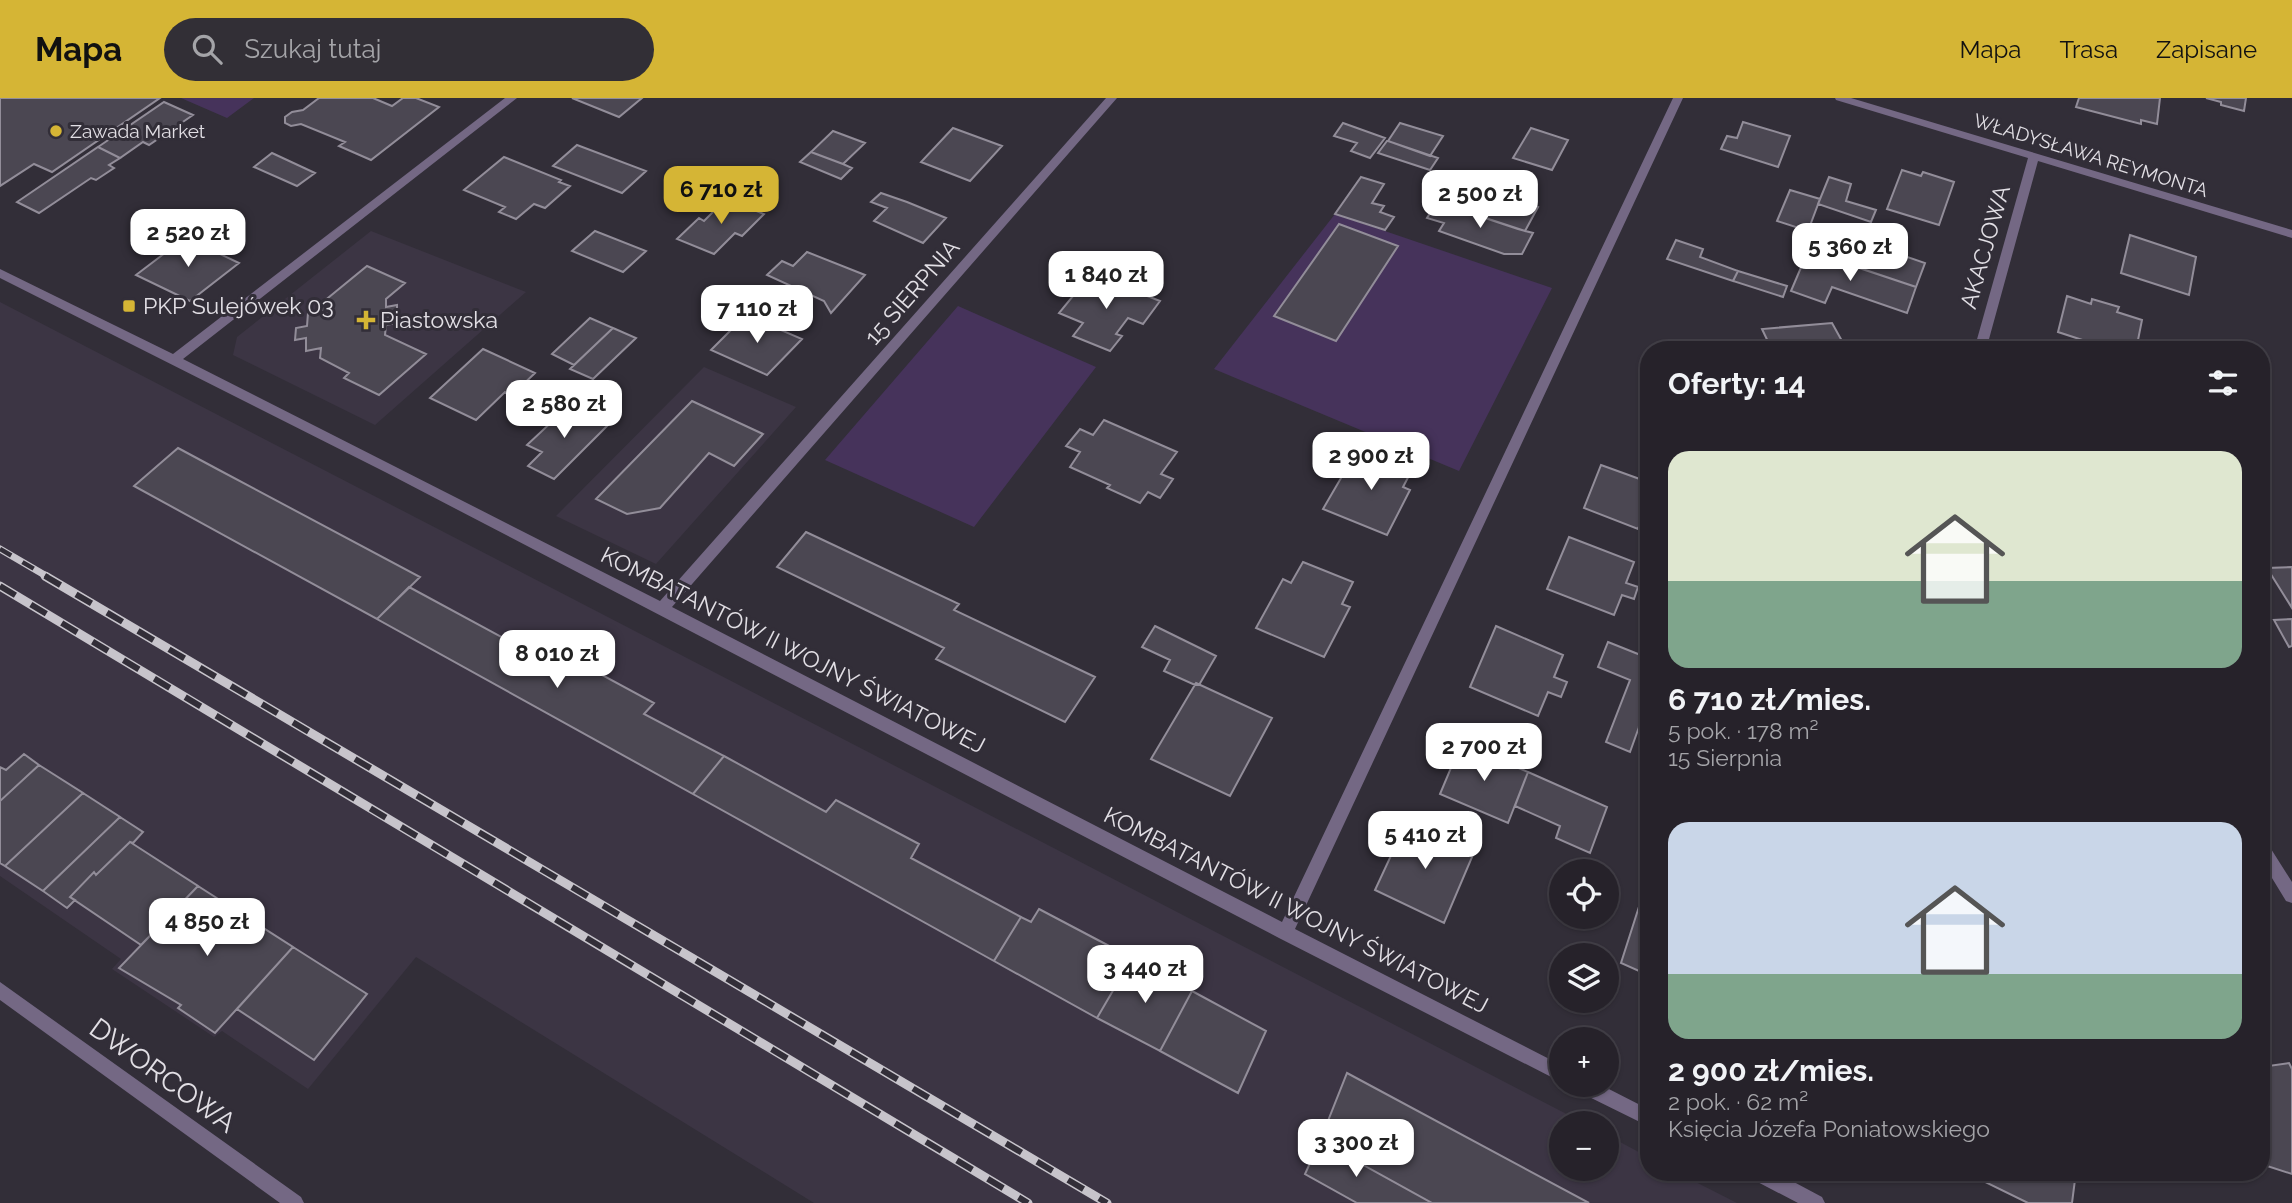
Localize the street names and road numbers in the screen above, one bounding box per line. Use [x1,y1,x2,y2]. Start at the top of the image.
street label: WŁADYSŁAWA REYMONTA [1971,109,2211,201]
street label: AKACJOWA [1954,182,2015,312]
street label: 15 SIERPNIA [859,233,965,350]
street label: KOMBATANTÓW II WOJNY ŚWIATOWEJ [597,541,990,759]
street label: KOMBATANTÓW II WOJNY ŚWIATOWEJ [1100,801,1493,1019]
street label: DWORCOWA [83,1011,242,1140]

